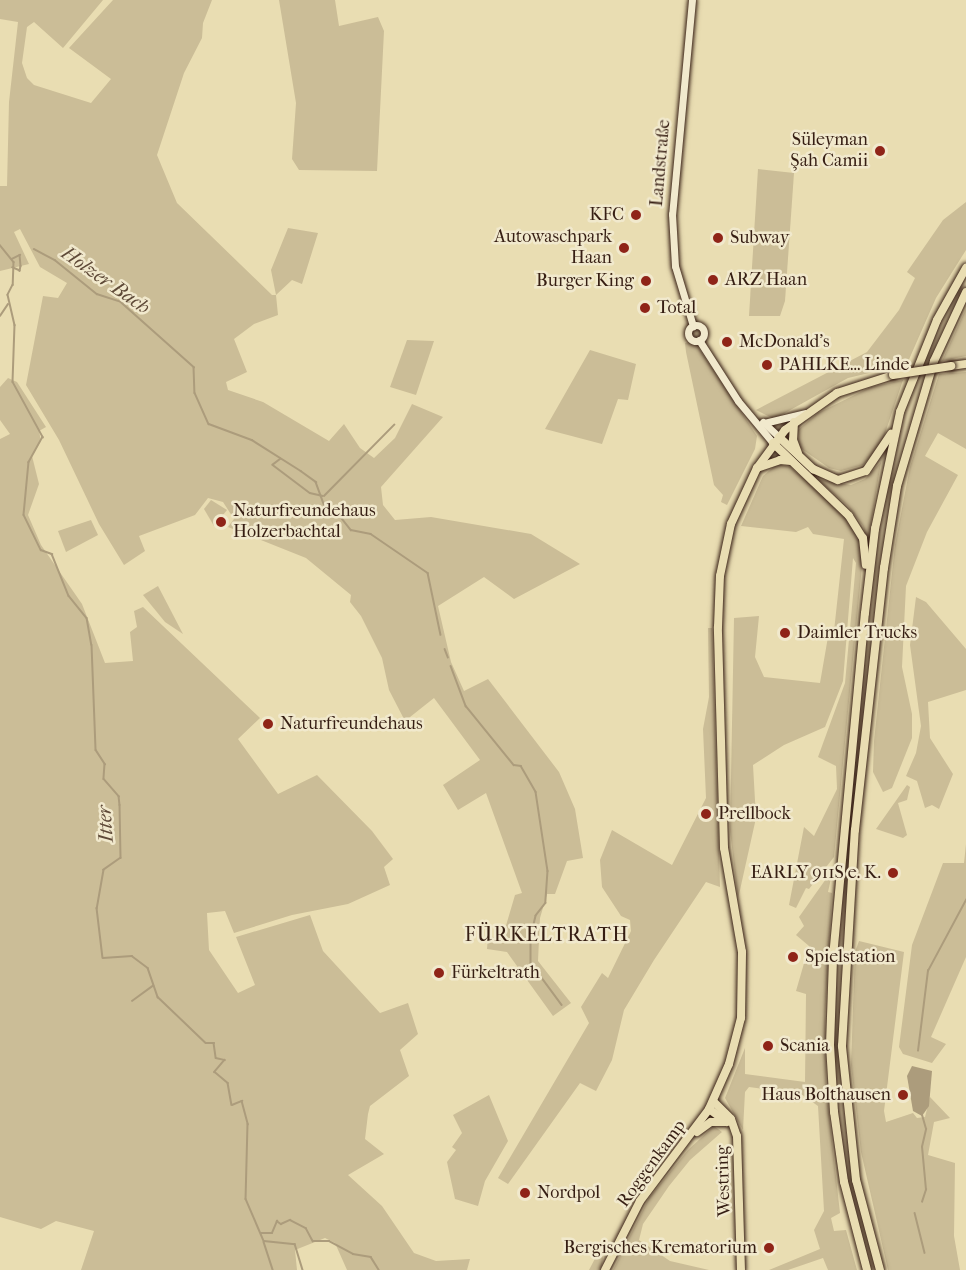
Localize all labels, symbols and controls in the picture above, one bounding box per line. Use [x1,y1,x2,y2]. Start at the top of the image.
street label: Landstraße [646,119,676,207]
place label: Süleyman Şah Camii [790,130,868,172]
marker: Süleyman Şah Camii [873,144,887,158]
place label: KFC [589,204,624,226]
marker: KFC [629,208,643,222]
place label: Autowaschpark Haan [494,227,612,270]
place label: Subway [730,227,789,249]
marker: Subway [711,231,725,245]
water label: Holzer Bach [57,241,155,319]
marker: Autowaschpark Haan [617,241,631,255]
place label: ARZ Haan [725,269,807,291]
place label: Burger King [536,270,634,292]
marker: ARZ Haan [706,273,720,287]
marker: Burger King [639,274,653,288]
place label: Total [657,297,696,319]
marker: Total [638,301,652,315]
place label: McDonald's [739,331,830,353]
marker: McDonald's [720,335,734,349]
place label: PAHLKE... Linde [779,354,909,376]
marker: PAHLKE... Linde [760,358,774,372]
place label: Naturfreundehaus Holzerbachtal [233,501,376,544]
marker: Naturfreundehaus Holzerbachtal [214,515,228,529]
place label: Daimler Trucks [797,622,917,644]
marker: Daimler Trucks [778,626,792,640]
place label: Naturfreundehaus [280,713,423,735]
marker: Naturfreundehaus [261,717,275,731]
place label: Prellbock [718,803,791,825]
water label: Itter [92,805,118,843]
marker: Prellbock [699,807,713,821]
place label: EARLY 911S e. K. [750,862,881,884]
marker: EARLY 911S e. K. [886,866,900,880]
district label: FÜRKELTRATH [465,922,629,946]
place label: Spielstation [805,946,895,968]
marker: Spielstation [786,950,800,964]
place label: Fürkeltrath [451,962,540,984]
marker: Fürkeltrath [432,966,446,980]
place label: Scania [780,1035,830,1057]
marker: Scania [761,1039,775,1053]
place label: Haus Bolthausen [761,1084,891,1106]
marker: Haus Bolthausen [896,1088,910,1102]
street label: Roggenkamp [613,1116,691,1212]
street label: Westring [712,1145,736,1217]
place label: Nordpol [537,1182,600,1204]
marker: Nordpol [518,1186,532,1200]
place label: Bergisches Krematorium [564,1237,757,1259]
marker: Bergisches Krematorium [762,1241,776,1255]

